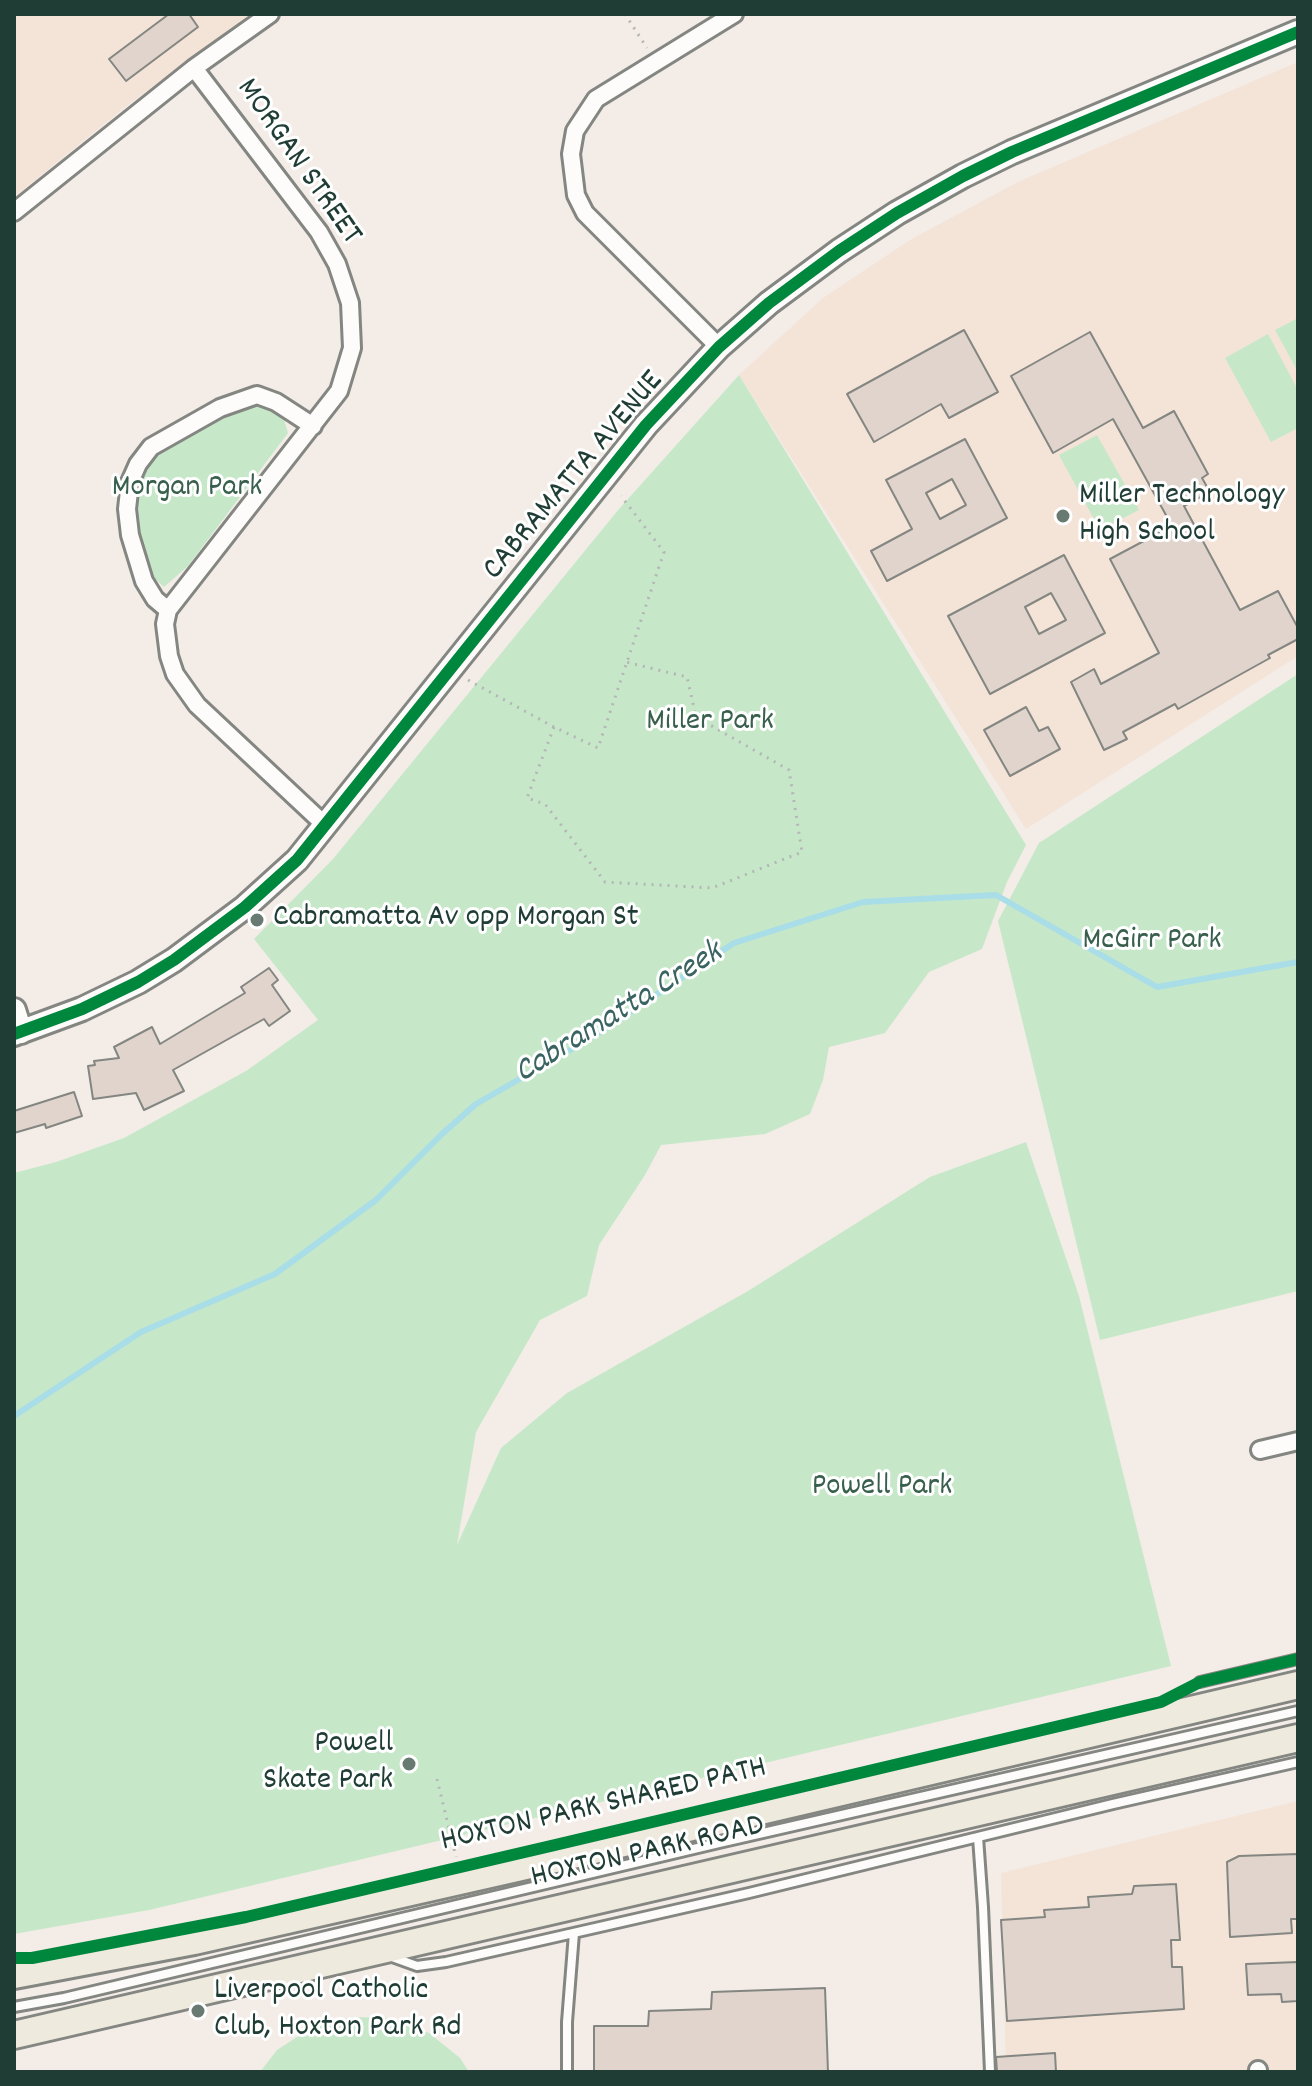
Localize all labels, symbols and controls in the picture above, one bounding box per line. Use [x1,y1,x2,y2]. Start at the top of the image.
street label: MORGAN STREET [226,73,368,253]
street label: CABRAMATTA AVENUE [476,365,674,589]
park label: Morgan Park [112,471,262,509]
place label: Miller Technology High School [1079,479,1284,554]
marker: Miller Technology High School [1054,507,1072,525]
park label: Miller Park [646,705,774,743]
place label: Cabramatta Av opp Morgan St [273,901,639,939]
marker: Cabramatta Av opp Morgan St [248,911,266,929]
park label: McGirr Park [1082,924,1222,962]
water label: Cabramatta Creek [509,935,731,1095]
park label: Powell Park [812,1470,952,1508]
place label: Powell Skate Park [263,1727,393,1802]
street label: HOXTON PARK SHARED PATH [437,1751,771,1863]
marker: Powell Skate Park [400,1755,418,1773]
street label: HOXTON PARK ROAD [528,1809,768,1899]
place label: Liverpool Catholic Club, Hoxton Park Rd [214,1974,462,2049]
marker: Liverpool Catholic Club, Hoxton Park Rd [189,2002,207,2020]

